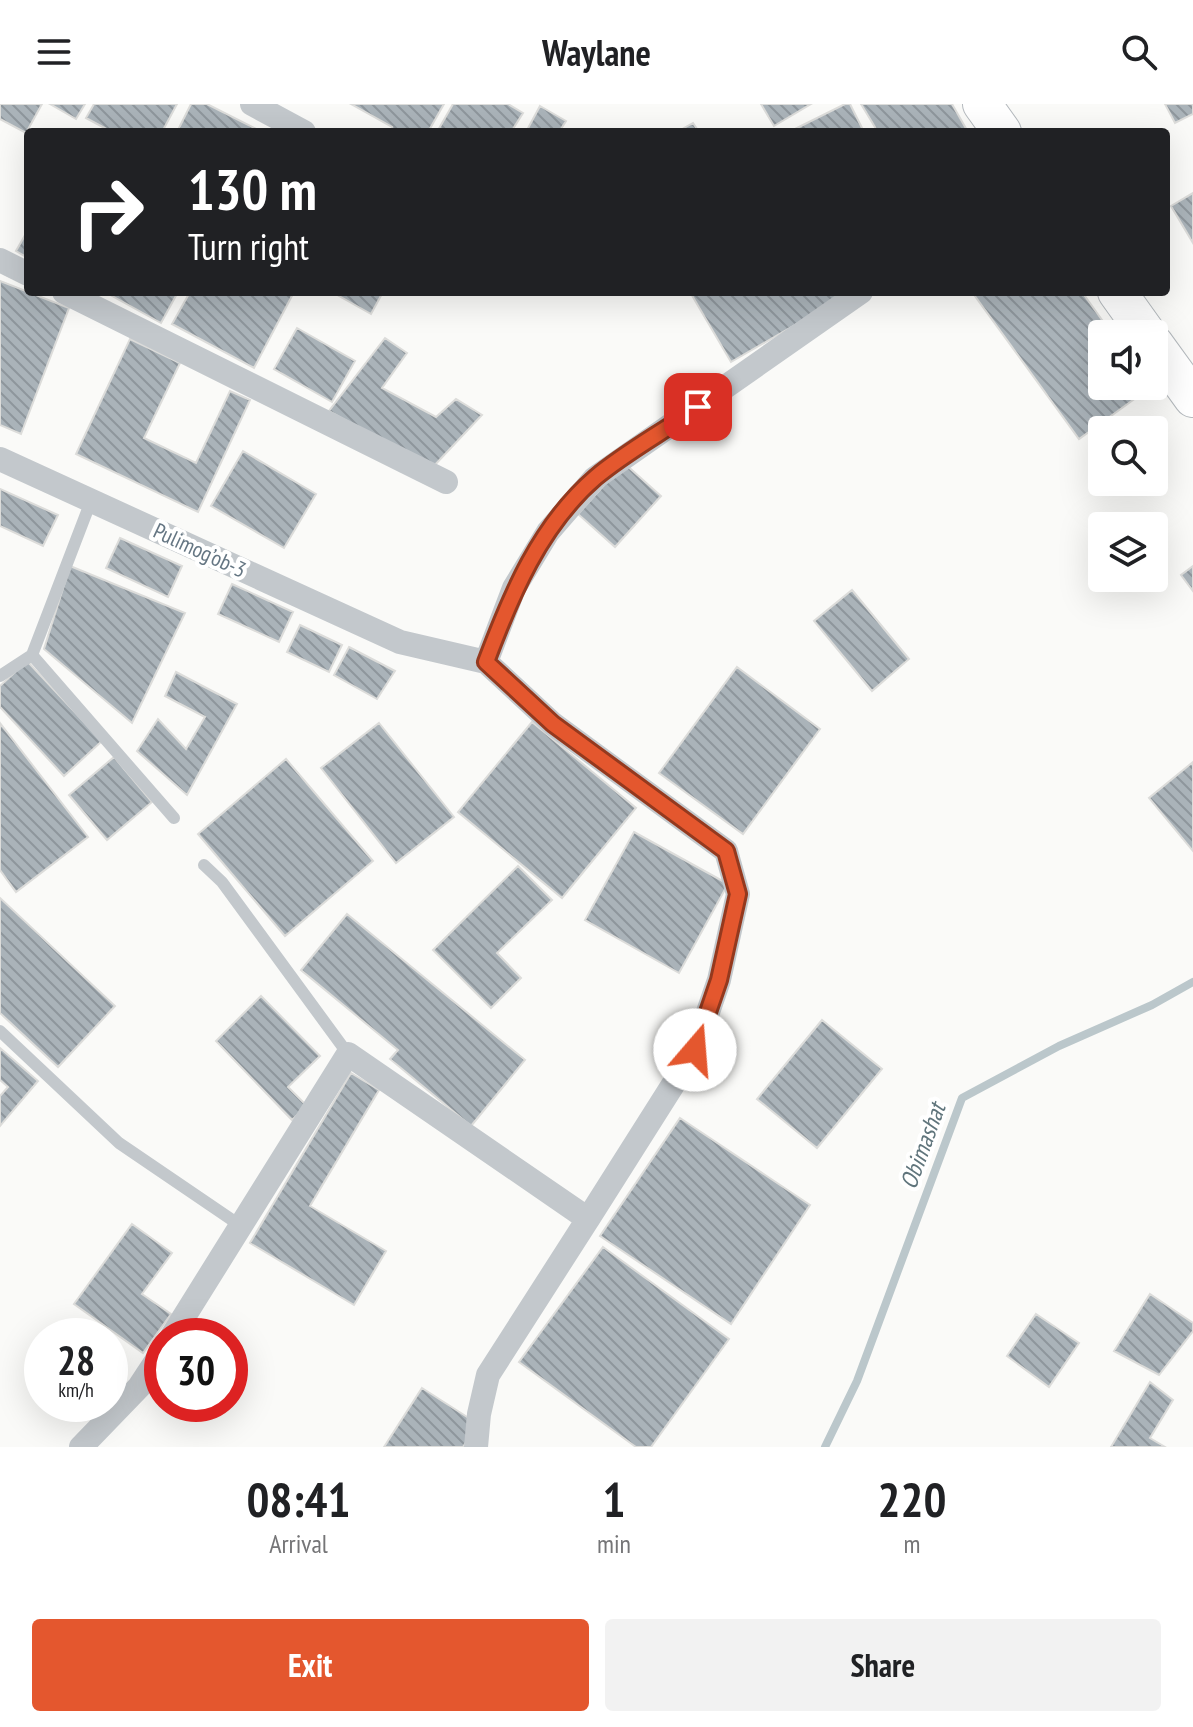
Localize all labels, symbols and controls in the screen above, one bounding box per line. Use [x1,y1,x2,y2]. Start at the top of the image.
text: Waylane [542,29,651,76]
icon: menu [32,30,76,74]
icon: search [1117,30,1161,74]
text: 130 m [188,153,317,225]
icon: right [56,160,160,264]
text: Turn right [188,223,309,270]
map controls [1088,320,1168,592]
button: sound [1088,320,1168,400]
pin [664,373,732,441]
icon: arrive [676,385,720,429]
button: search [1088,416,1168,496]
button: layers [1088,512,1168,592]
street label: Pulimog’ob-3 [149,516,251,584]
position arrow [653,1008,737,1092]
water label: Obimashat [893,1097,953,1193]
speed limit sign: 30 [144,1318,248,1422]
text: 28 [57,1334,95,1386]
text: km/h [58,1377,94,1403]
text: 08:41 [247,1468,350,1530]
text: 1 [603,1468,625,1530]
text: 220 [878,1468,946,1530]
text: Arrival [269,1527,328,1560]
text: min [597,1527,631,1560]
text: m [904,1527,920,1560]
button: Exit [32,1619,589,1711]
button: Share [605,1619,1161,1711]

